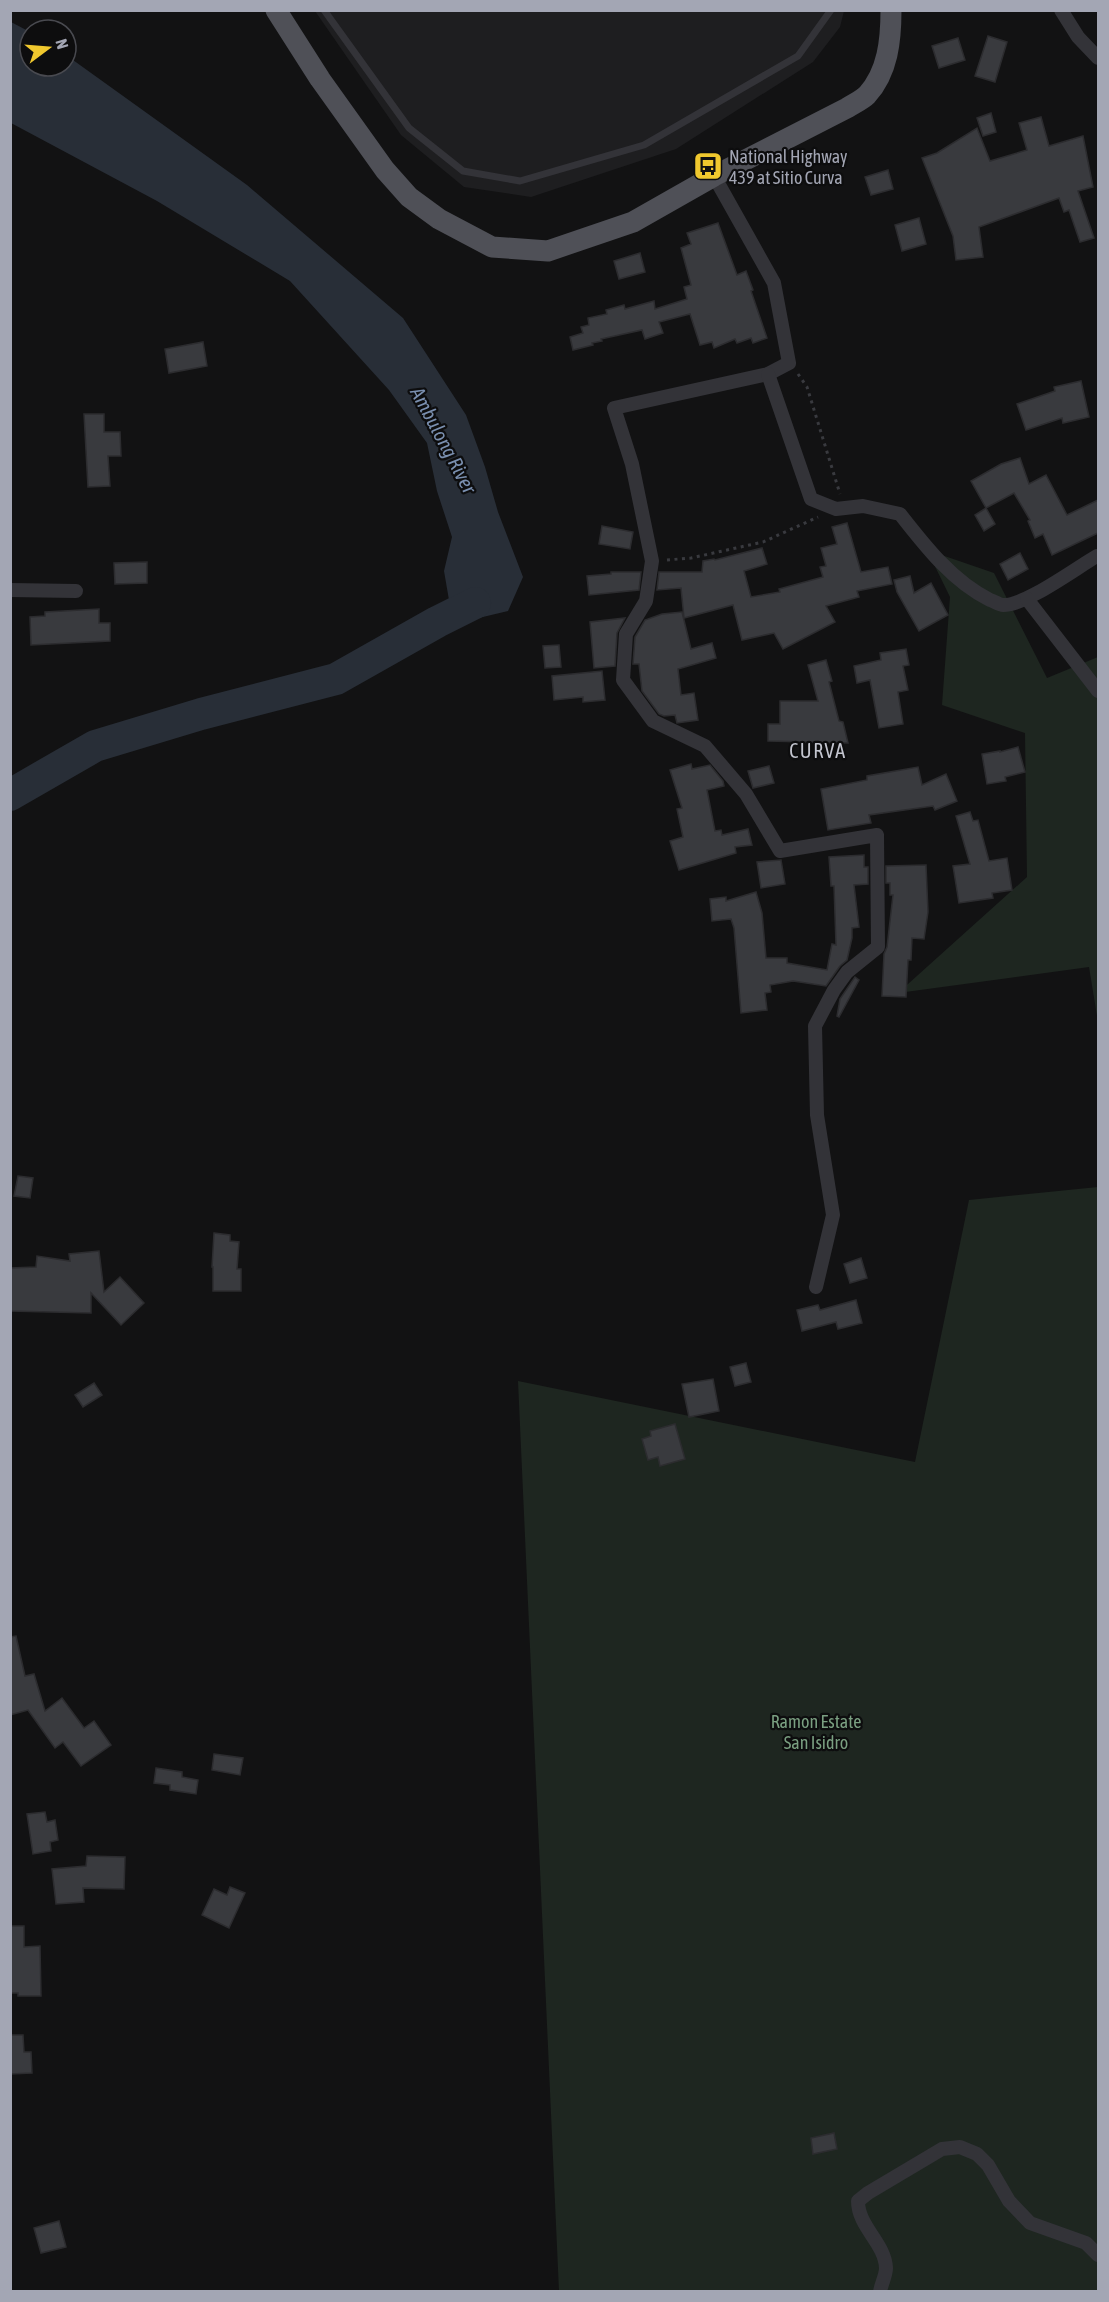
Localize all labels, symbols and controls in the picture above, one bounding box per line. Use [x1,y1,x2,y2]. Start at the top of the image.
north arrow [18,18,78,78]
text: N [52,37,72,51]
place label: National Highway 439 at Sitio Curva [729,146,848,188]
bus stop icon: National Highway 439 at Sitio Curva [692,150,724,182]
water label: Ambulong River [406,382,482,498]
district label: CURVA [789,739,847,762]
park label: Ramon Estate San Isidro [771,1711,861,1753]

